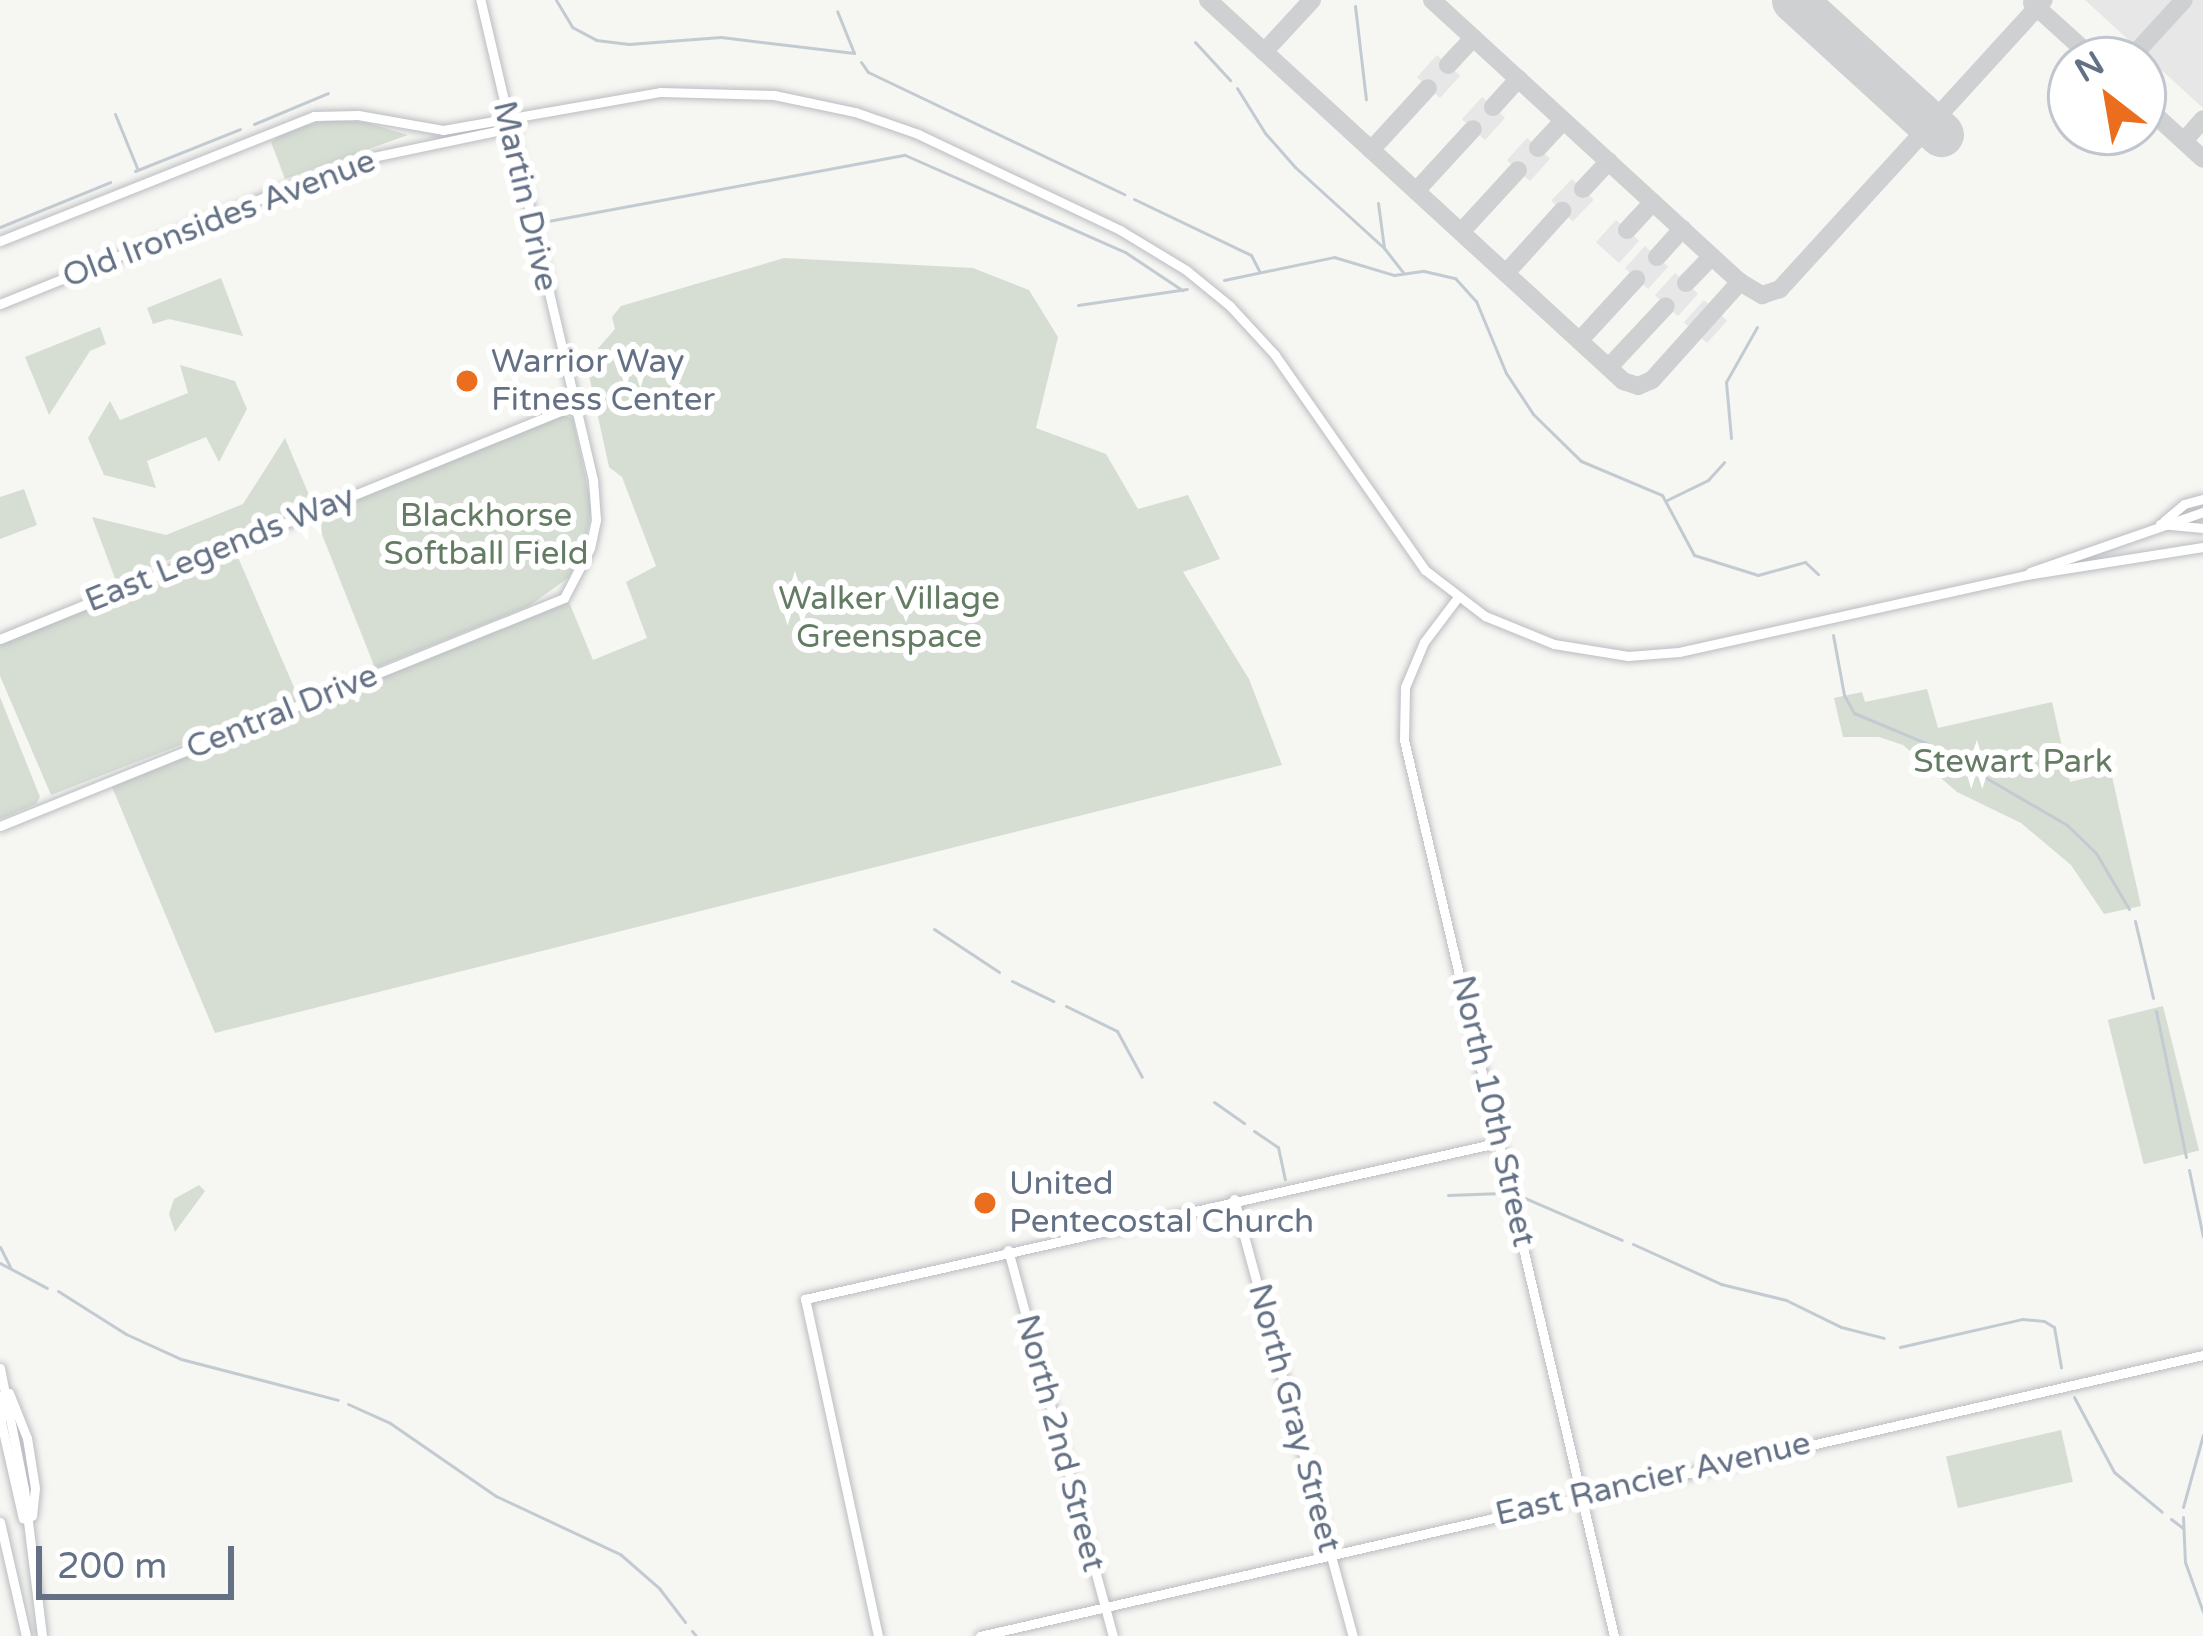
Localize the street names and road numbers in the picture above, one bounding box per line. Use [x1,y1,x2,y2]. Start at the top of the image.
street label: Martin Drive [484,97,566,295]
street label: Old Ironsides Avenue [57,141,381,297]
street label: East Legends Way [80,477,360,621]
street label: Central Drive [181,656,383,768]
street label: North 10th Street [1443,972,1543,1250]
street label: North Gray Street [1239,1279,1349,1557]
street label: North 2nd Street [1007,1310,1113,1576]
street label: East Rancier Avenue [1492,1423,1814,1535]

